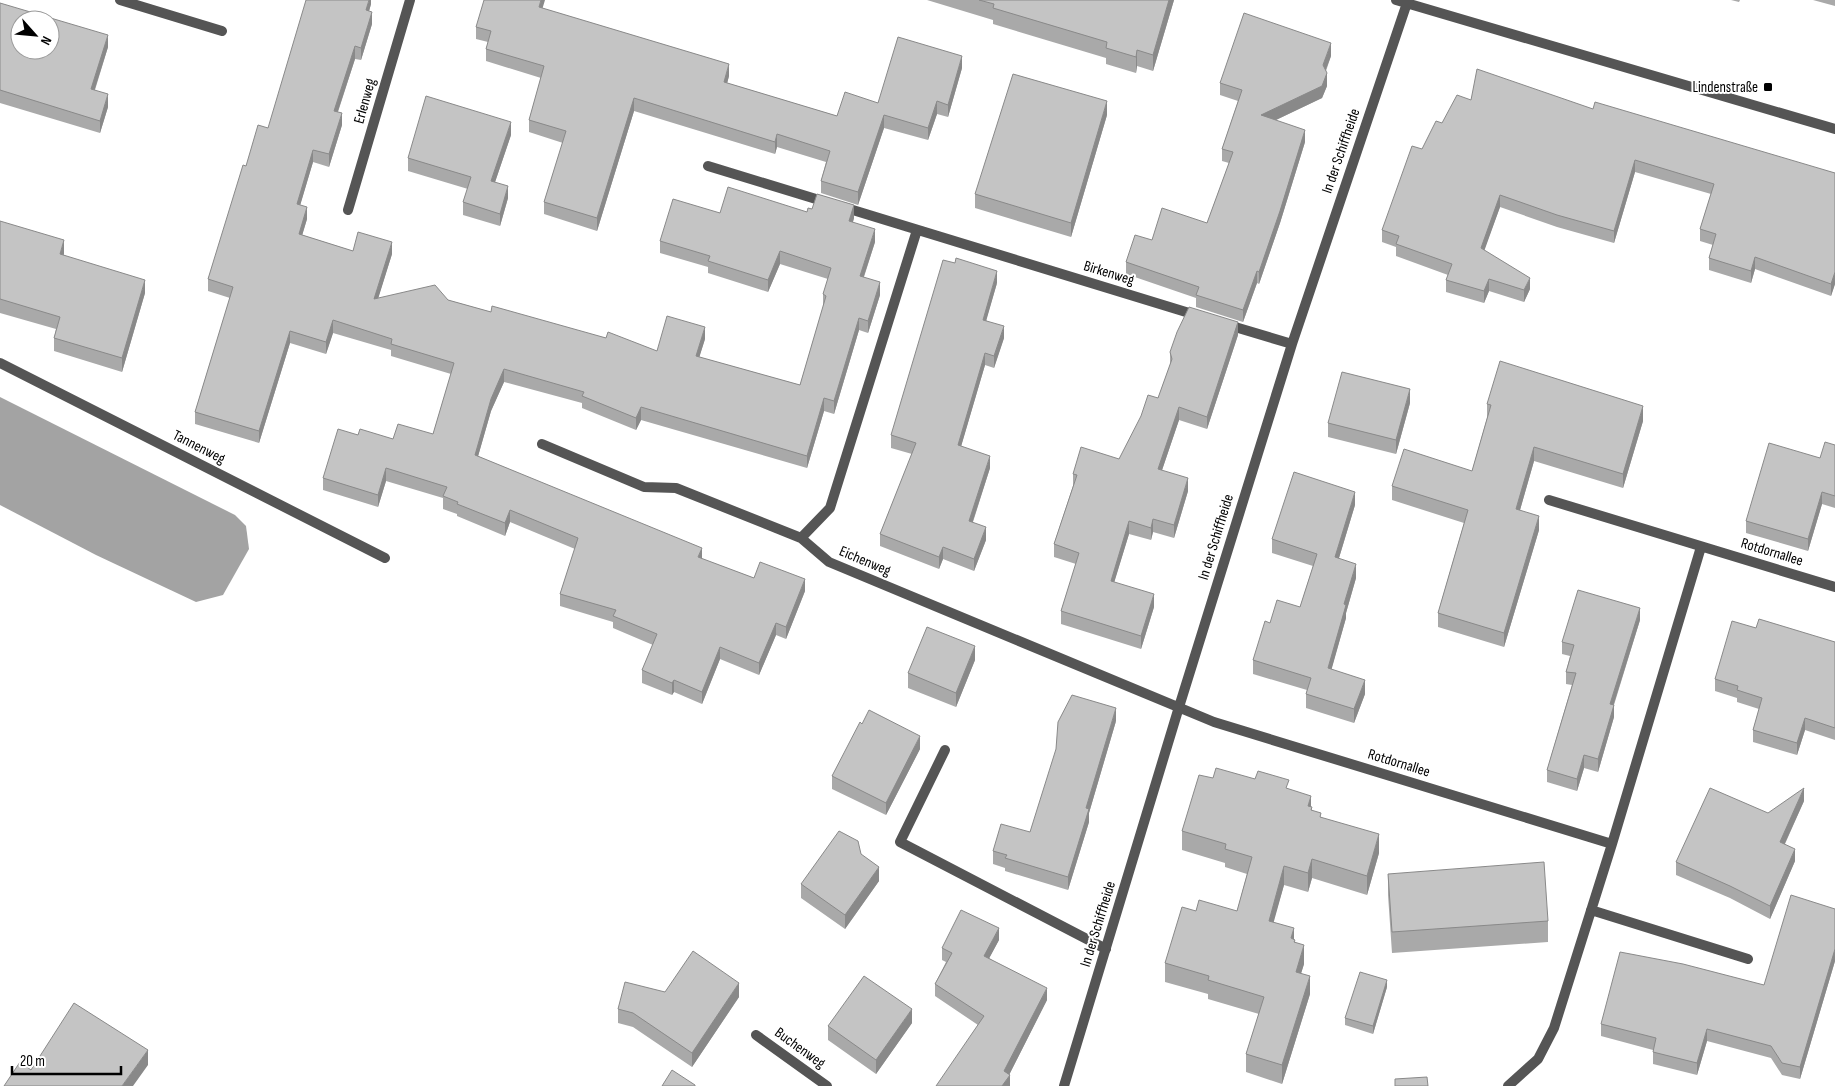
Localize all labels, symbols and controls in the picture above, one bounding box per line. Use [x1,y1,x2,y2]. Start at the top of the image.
north arrow [10,10,60,60]
text: N [37,33,55,48]
street label: Erlenweg [350,76,380,126]
place label: Lindenstraße [1692,78,1758,97]
marker: Lindenstraße [1762,81,1774,93]
street label: In der Schiffheide [1318,106,1364,196]
street label: Birkenweg [1081,256,1137,290]
street label: Tannenweg [169,426,229,468]
street label: In der Schiffheide [1194,492,1238,582]
street label: Rotdornallee [1739,534,1805,570]
street label: Eichenweg [836,542,894,580]
street label: Rotdornallee [1366,745,1432,781]
street label: In der Schiffheide [1076,879,1120,969]
street label: Buchenweg [771,1023,829,1073]
scale bar [12,1044,121,1076]
text: 20 m [20,1052,45,1071]

